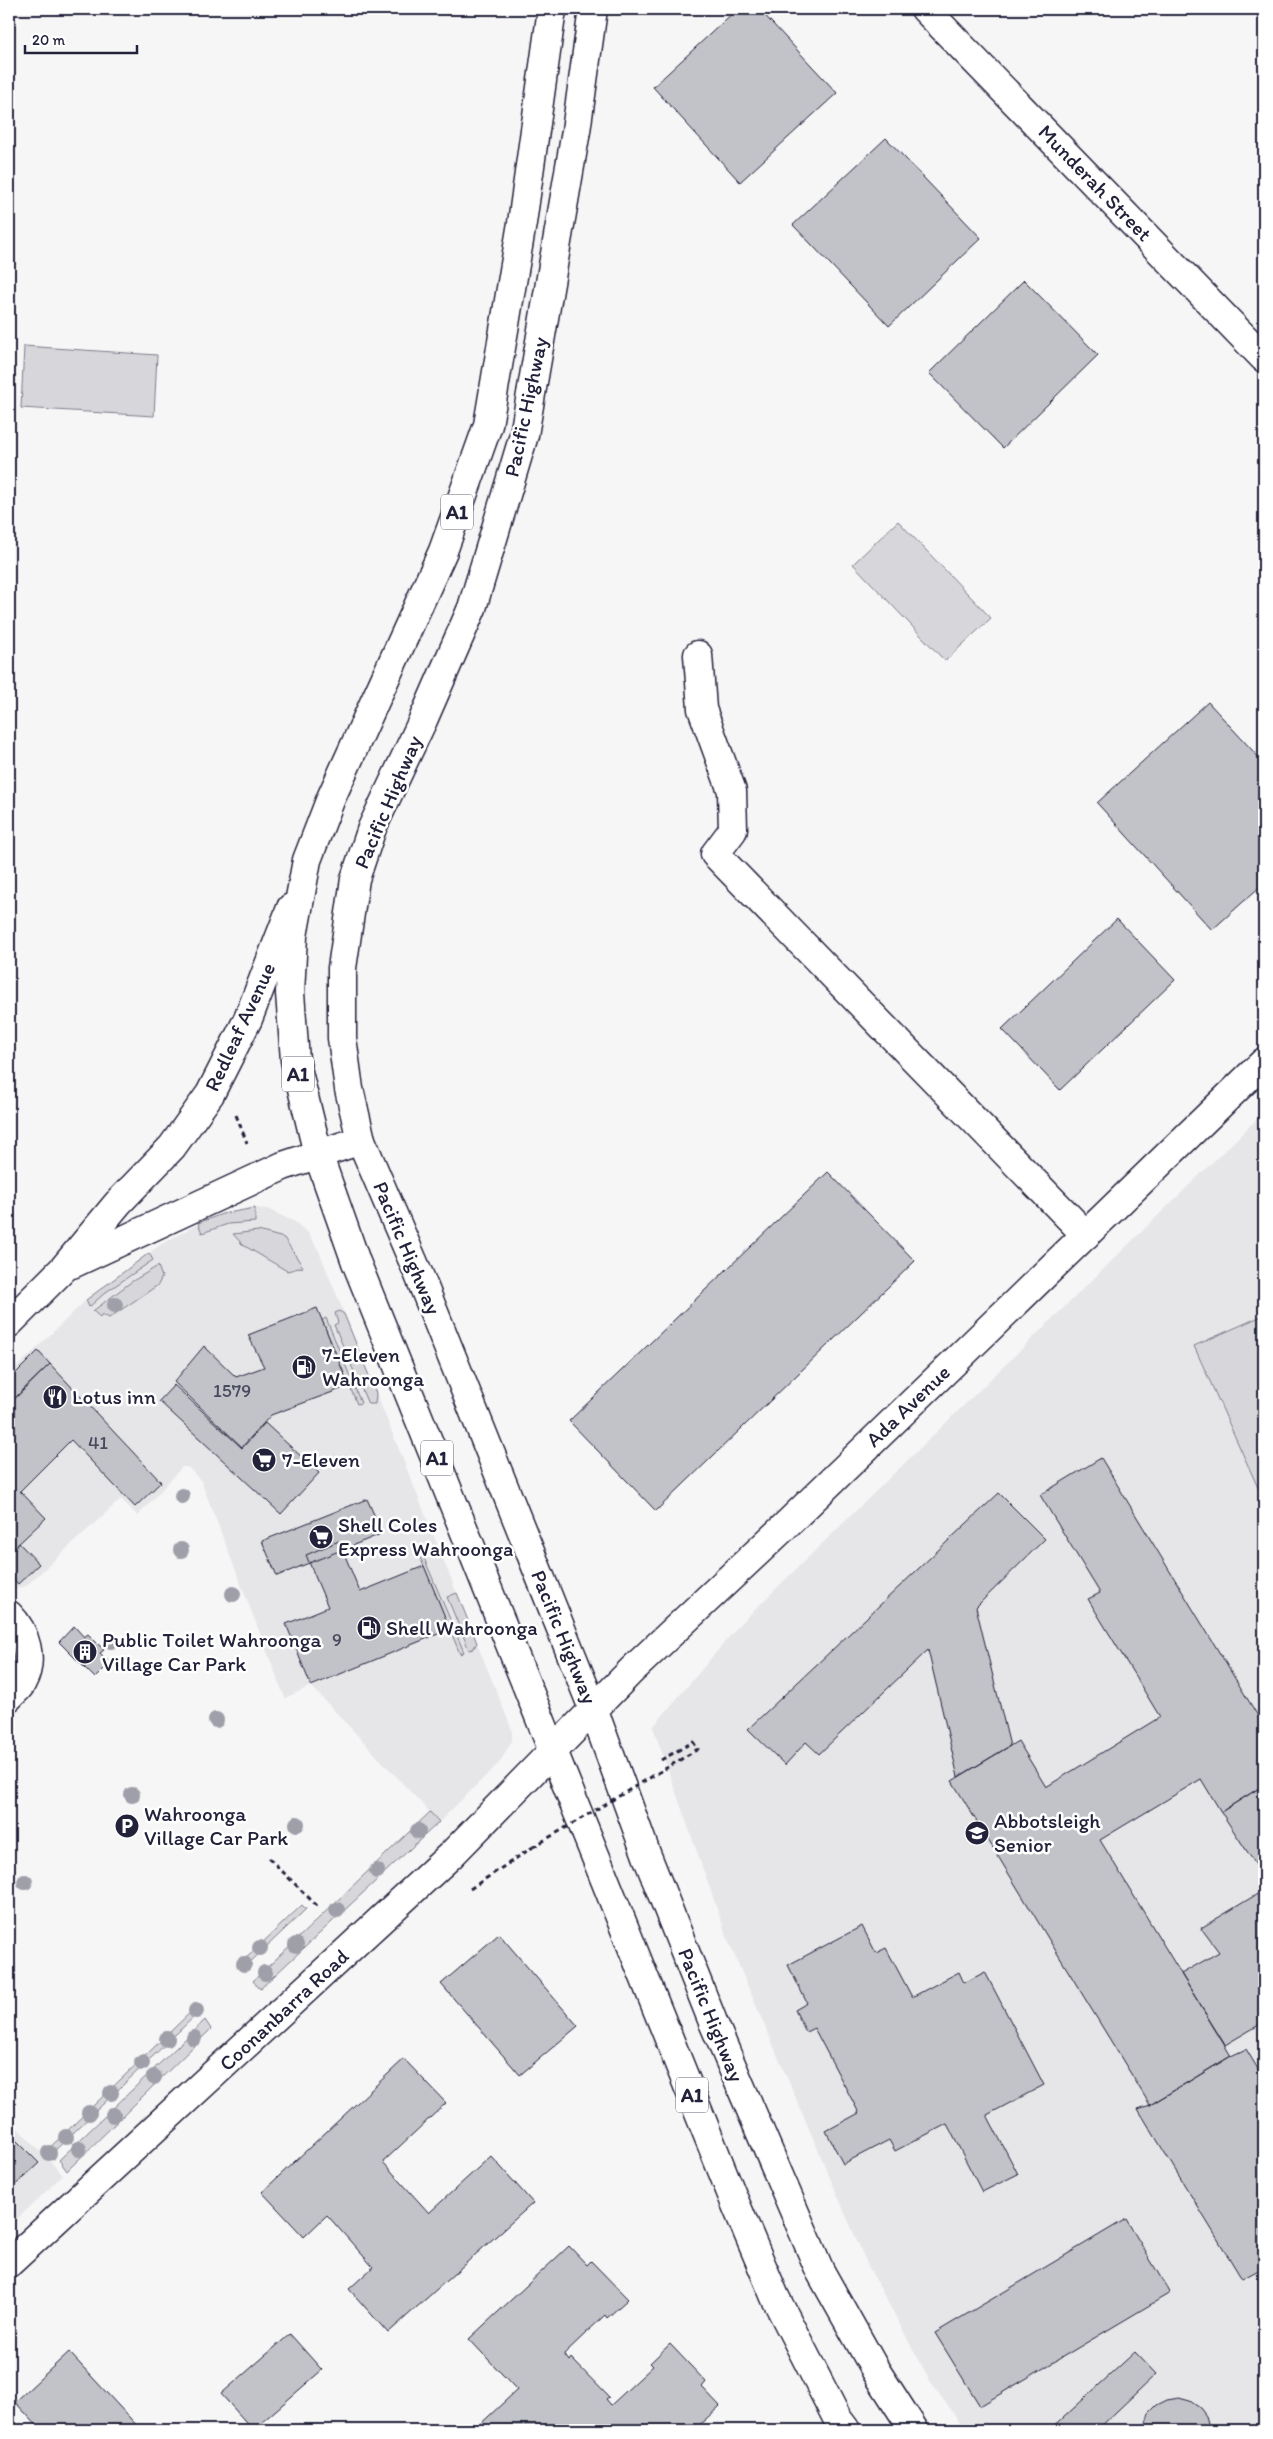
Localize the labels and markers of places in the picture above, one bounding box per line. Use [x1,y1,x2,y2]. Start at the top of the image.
place label: 7-Eleven Wahroonga [322,1342,424,1391]
fuel station icon: 7-Eleven Wahroonga [291,1354,317,1380]
restaurant icon: Lotus inn [42,1384,68,1410]
place label: Lotus inn [72,1384,156,1409]
supermarket icon: 7-Eleven [251,1447,277,1473]
place label: 7-Eleven [282,1447,360,1472]
place label: Shell Coles Express Wahroonga [338,1512,513,1561]
supermarket icon: Shell Coles Express Wahroonga [308,1524,334,1550]
fuel station icon: Shell Wahroonga [356,1615,382,1641]
place label: Shell Wahroonga [386,1615,538,1640]
place label: Public Toilet Wahroonga Village Car Park [102,1627,321,1676]
building icon: Public Toilet Wahroonga Village Car Park [72,1639,98,1665]
place label: Wahroonga Village Car Park [144,1801,288,1850]
place label: Abbotsleigh Senior [994,1808,1101,1857]
parking icon: Wahroonga Village Car Park [114,1813,140,1839]
school or university icon: Abbotsleigh Senior [964,1820,990,1846]

